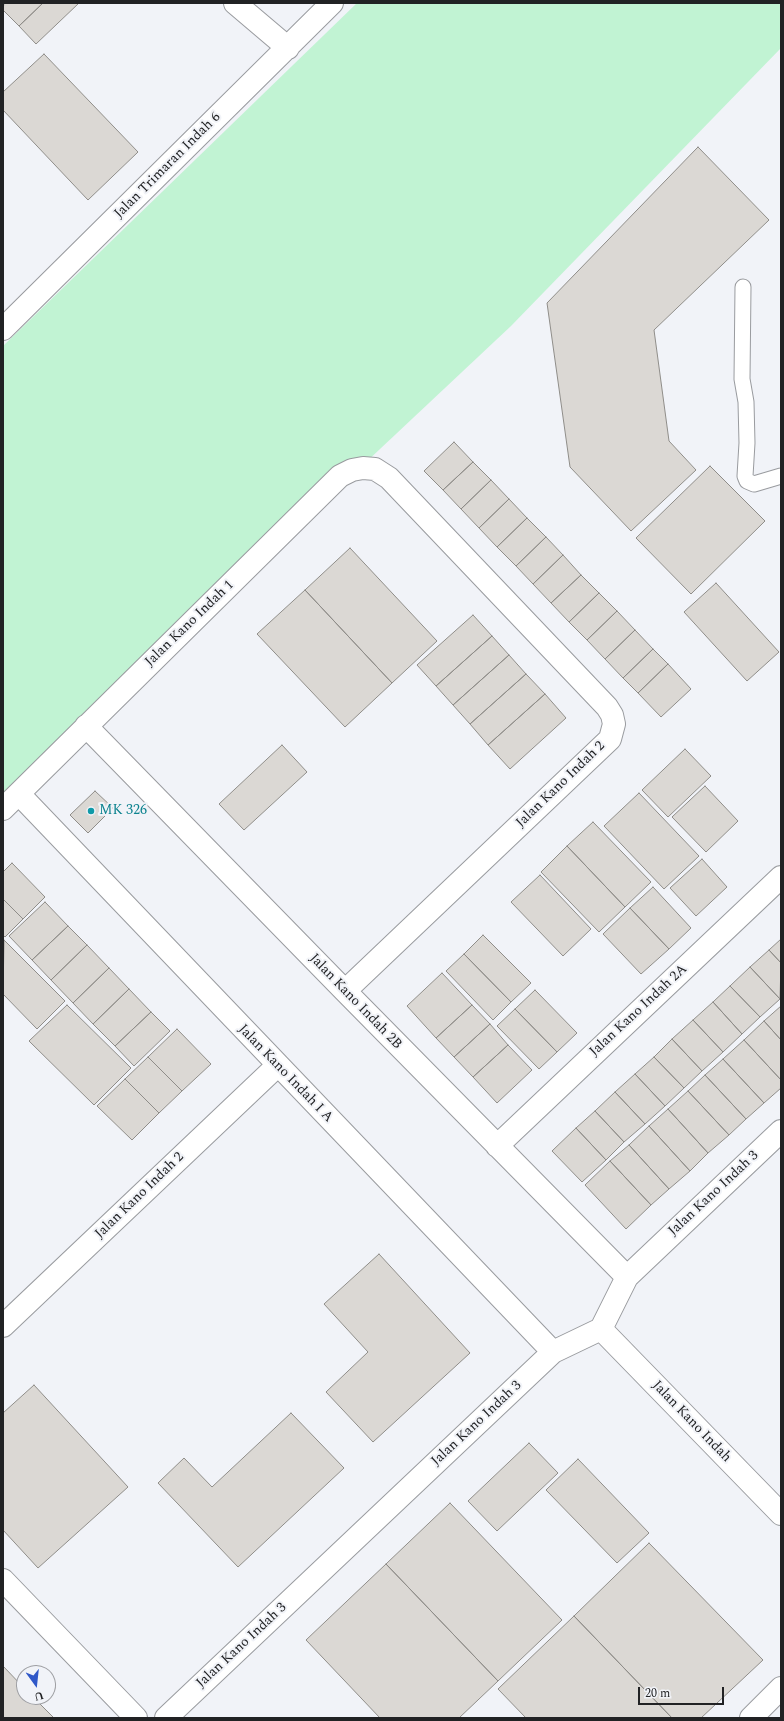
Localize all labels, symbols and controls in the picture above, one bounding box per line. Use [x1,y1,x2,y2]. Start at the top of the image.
street label: Jalan Trimaran Indah 6 [111,109,225,223]
street label: Jalan Kano Indah 1 [142,577,238,671]
street label: Jalan Kano Indah 2 [513,738,609,832]
place label: MK 326 [99,803,147,819]
marker: MK 326 [86,806,96,816]
street label: Jalan Kano Indah 2B [305,951,405,1053]
street label: Jalan Kano Indah 2A [587,961,691,1061]
street label: Jalan Kano Indah I A [234,1022,336,1126]
street label: Jalan Kano Indah 3 [665,1148,763,1240]
street label: Jalan Kano Indah 2 [92,1149,188,1243]
street label: Jalan Kano Indah 3 [428,1378,526,1470]
street label: Jalan Kano Indah [648,1378,734,1466]
street label: Jalan Kano Indah 3 [193,1600,291,1692]
north arrow [16,1665,56,1705]
scale bar [640,1679,726,1705]
text: 20 m [645,1684,670,1703]
text: U [32,1687,46,1706]

